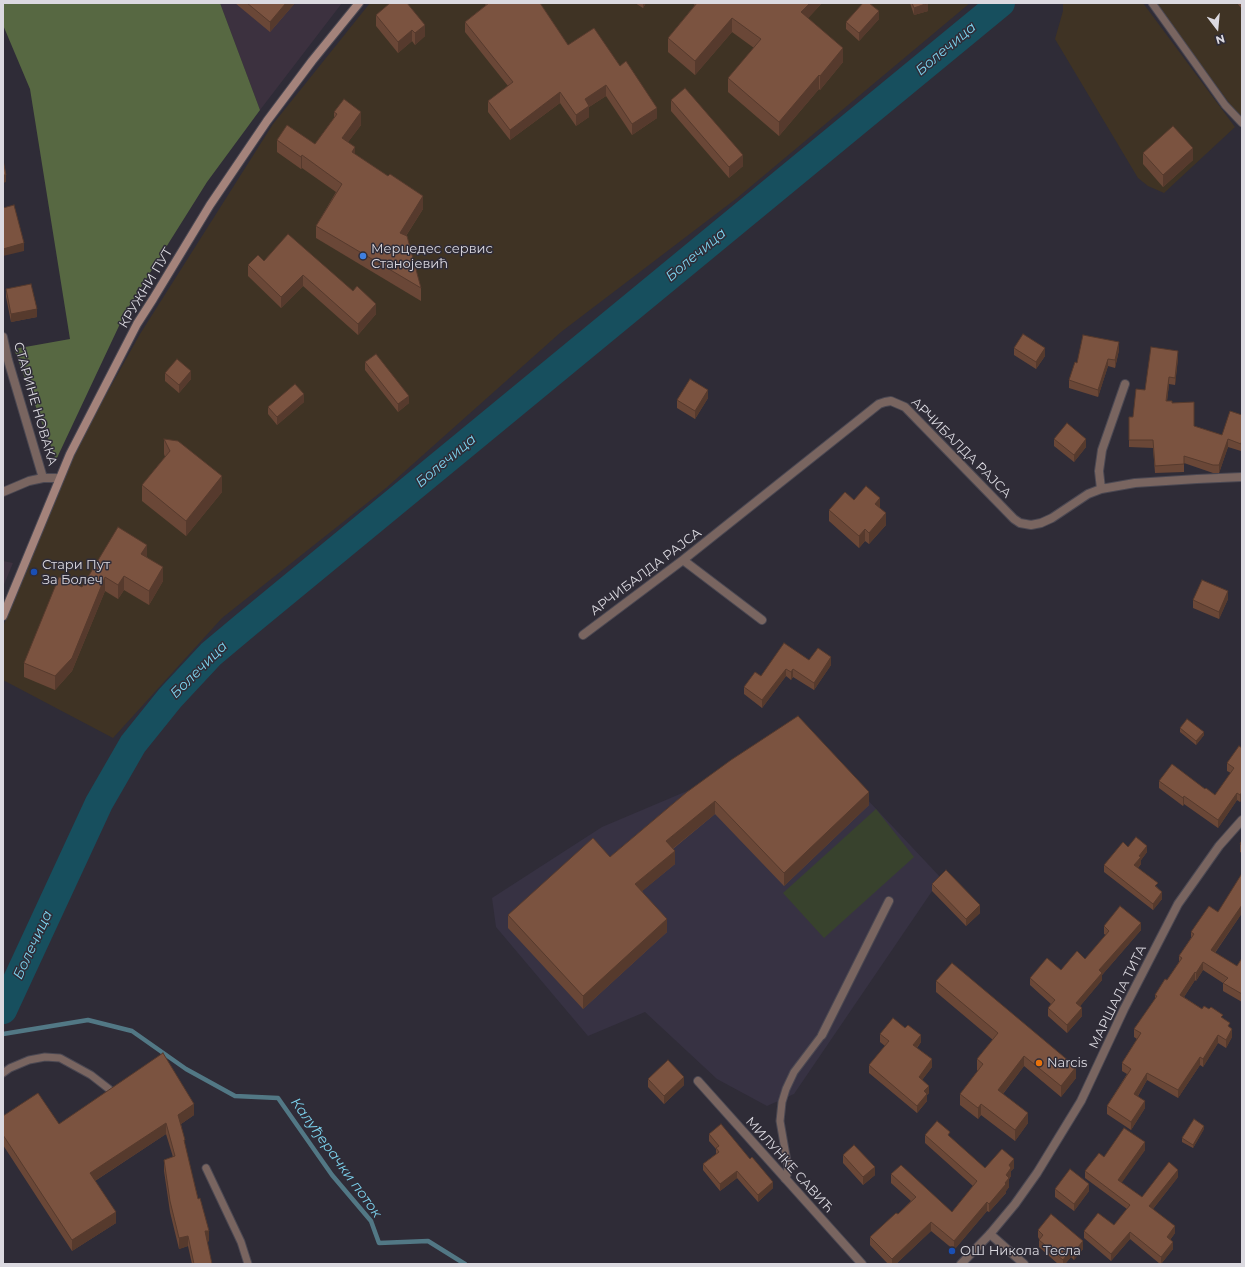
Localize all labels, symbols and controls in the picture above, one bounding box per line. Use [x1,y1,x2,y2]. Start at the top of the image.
north arrow [1197,8,1237,48]
water label: Болечица [912,19,980,79]
text: N [1214,32,1227,47]
water label: Болечица [662,225,730,285]
place label: Мерцедес сервис Станојевић [371,241,493,272]
street label: КРУЖНИ ПУТ [116,245,176,331]
marker: Мерцедес сервис Станојевић [358,251,368,261]
street label: СТАРИНЕ НОВАКА [10,340,60,468]
street label: АРЧИБАЛДА РАЈСА [908,395,1014,501]
water label: Болечица [412,431,480,491]
street label: АРЧИБАЛДА РАЈСА [587,525,705,619]
place label: Стари Пут За Болеч [42,557,110,588]
marker: Стари Пут За Болеч [29,567,39,577]
water label: Болечица [167,638,231,702]
water label: Болечица [10,908,56,982]
street label: МАРШАЛА ТИТА [1086,942,1150,1052]
place label: Narcis [1047,1055,1087,1071]
marker: Narcis [1034,1058,1044,1068]
water label: Калуђерачки поток [287,1095,385,1221]
street label: МИЛУНКЕ САВИЋ [742,1114,836,1216]
place label: ОШ Никола Тесла [960,1243,1081,1259]
marker: ОШ Никола Тесла [947,1246,957,1256]

